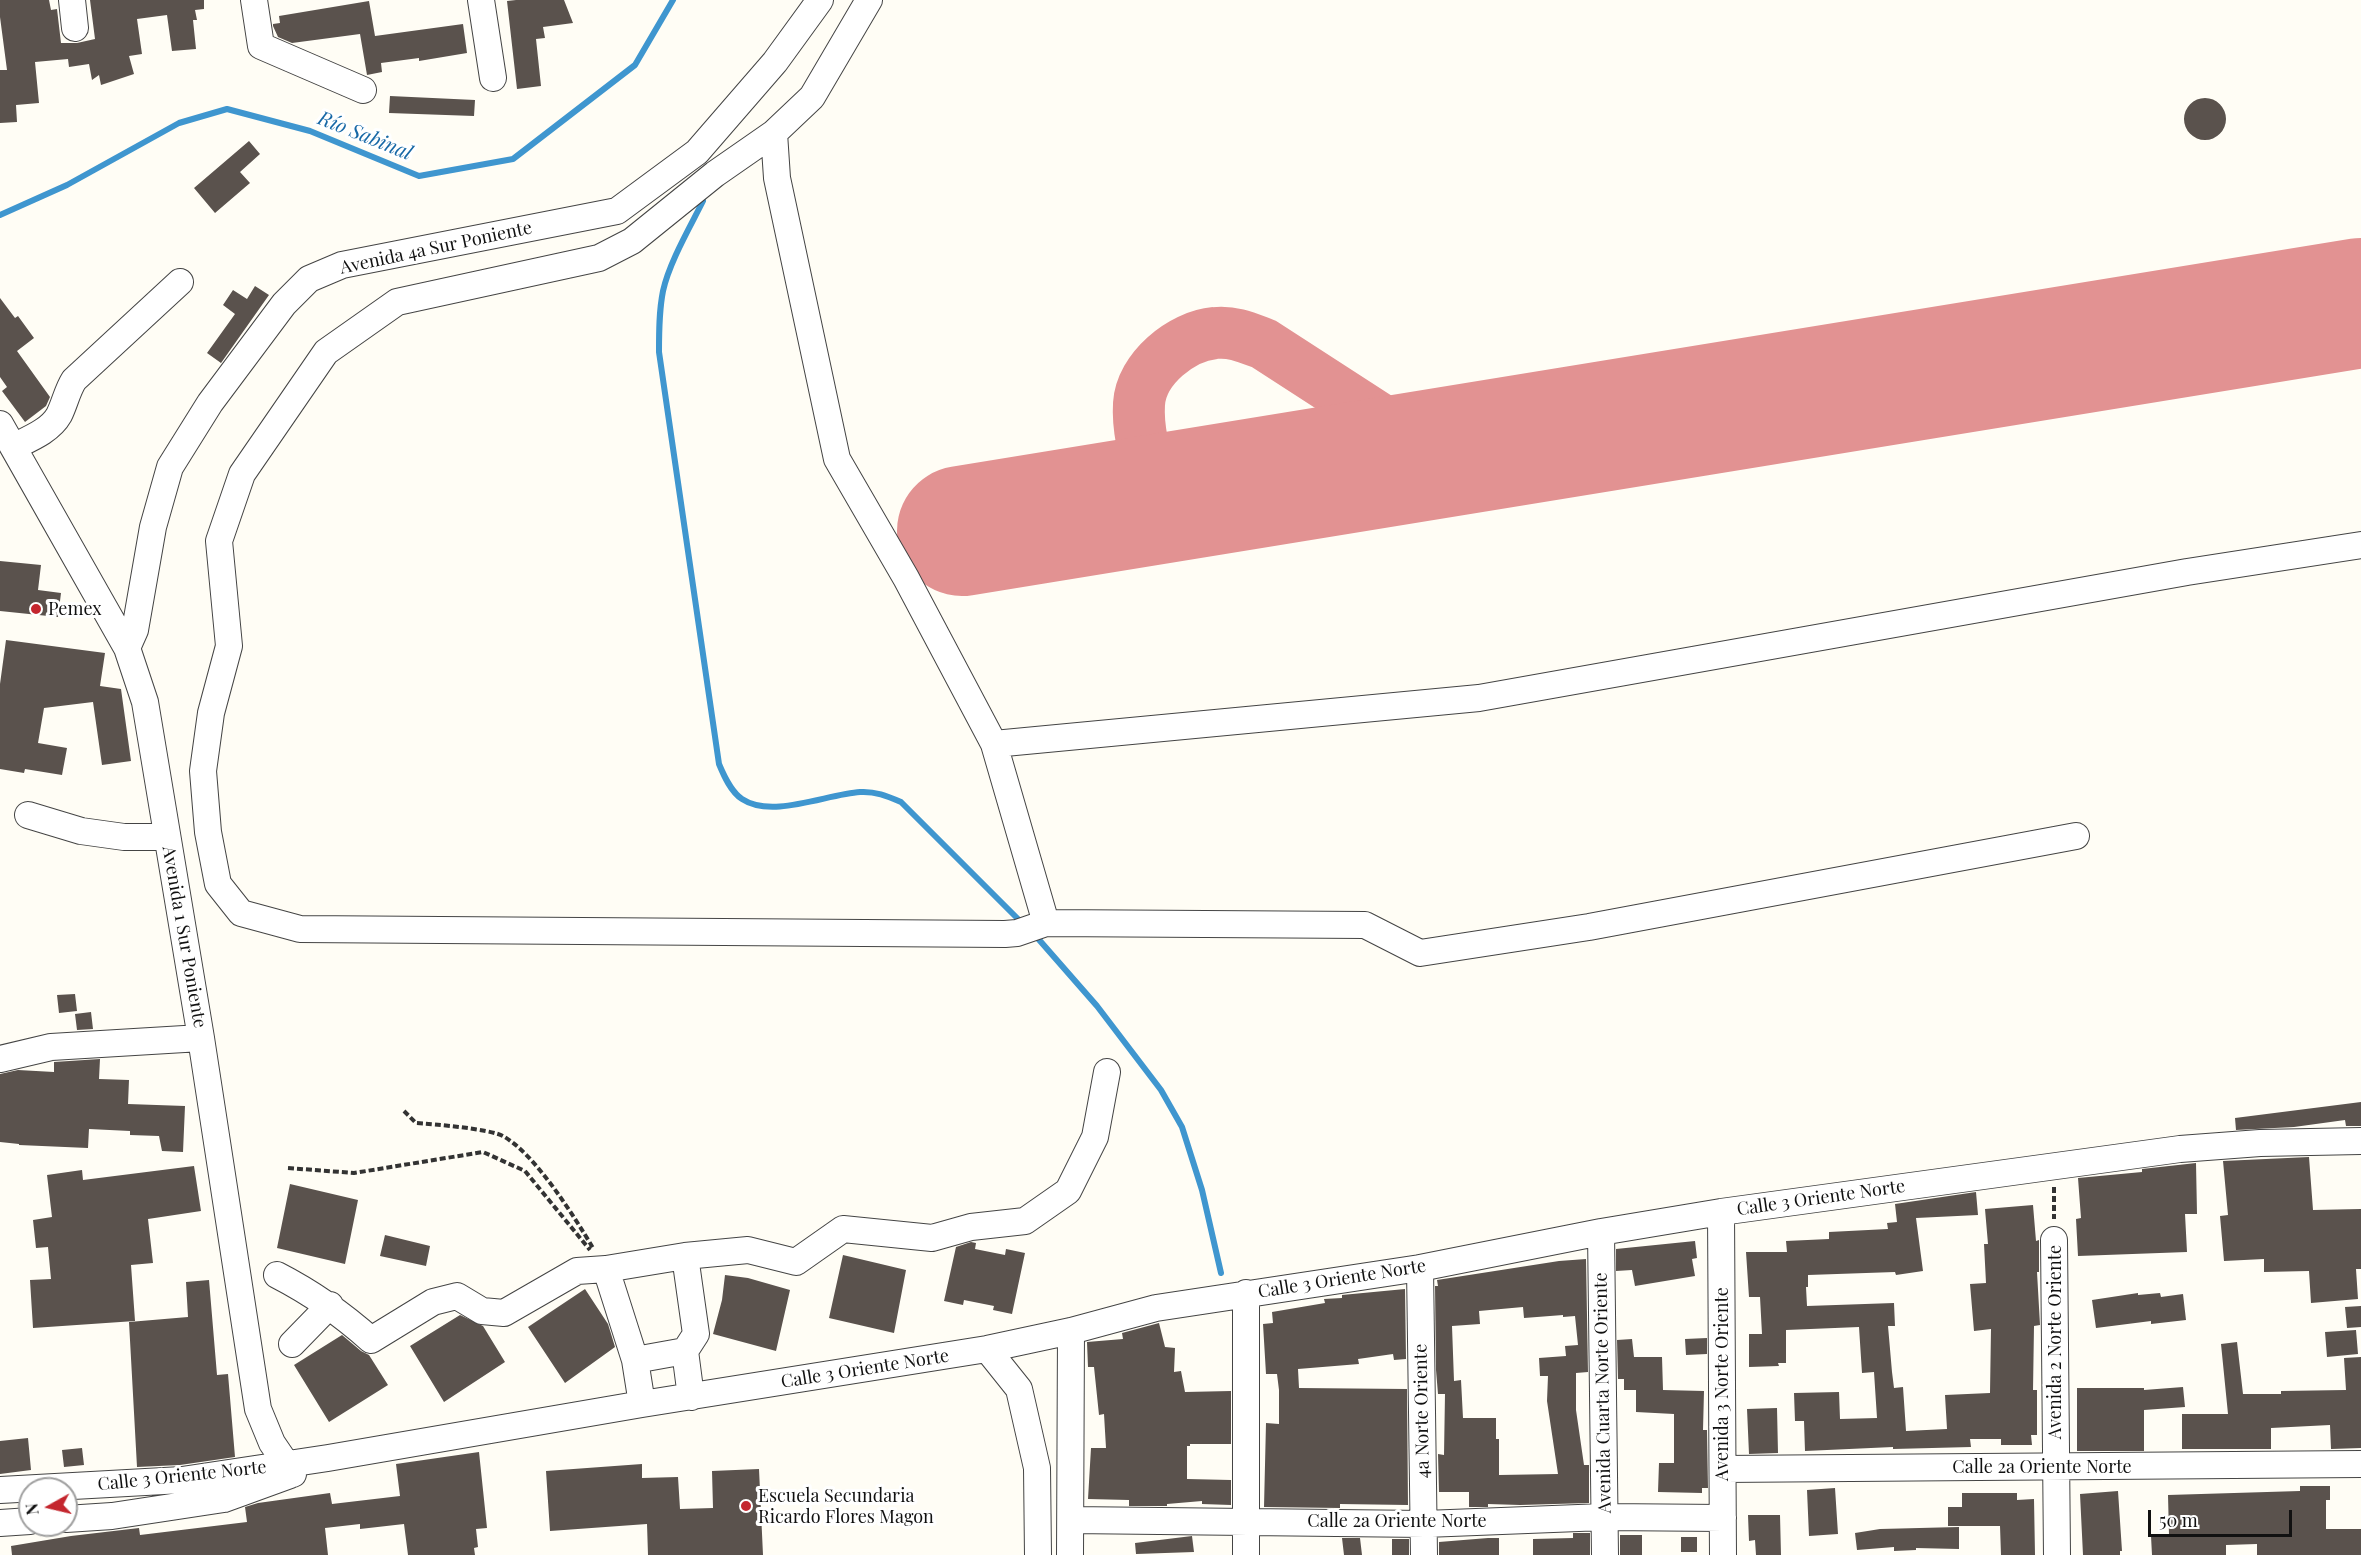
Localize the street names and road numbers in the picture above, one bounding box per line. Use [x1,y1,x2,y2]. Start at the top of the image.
street label: Avenida 4a Sur Poniente [338,217,534,279]
street label: Avenida 1 Sur Poniente [157,844,211,1030]
street label: Calle 3 Oriente Norte [1735,1175,1907,1221]
street label: Avenida 2 Norte Oriente [2044,1245,2066,1439]
street label: Calle 3 Oriente Norte [1256,1255,1428,1303]
street label: Avenida Cuarta Norte Oriente [1590,1272,1616,1514]
street label: Avenida 3 Norte Oriente [1711,1287,1733,1481]
street label: 4a Norte Oriente [1410,1344,1434,1478]
street label: Calle 3 Oriente Norte [779,1345,951,1393]
street label: Calle 3 Oriente Norte [96,1456,268,1496]
street label: Calle 2a Oriente Norte [1952,1456,2132,1478]
street label: Calle 2a Oriente Norte [1307,1510,1487,1532]

